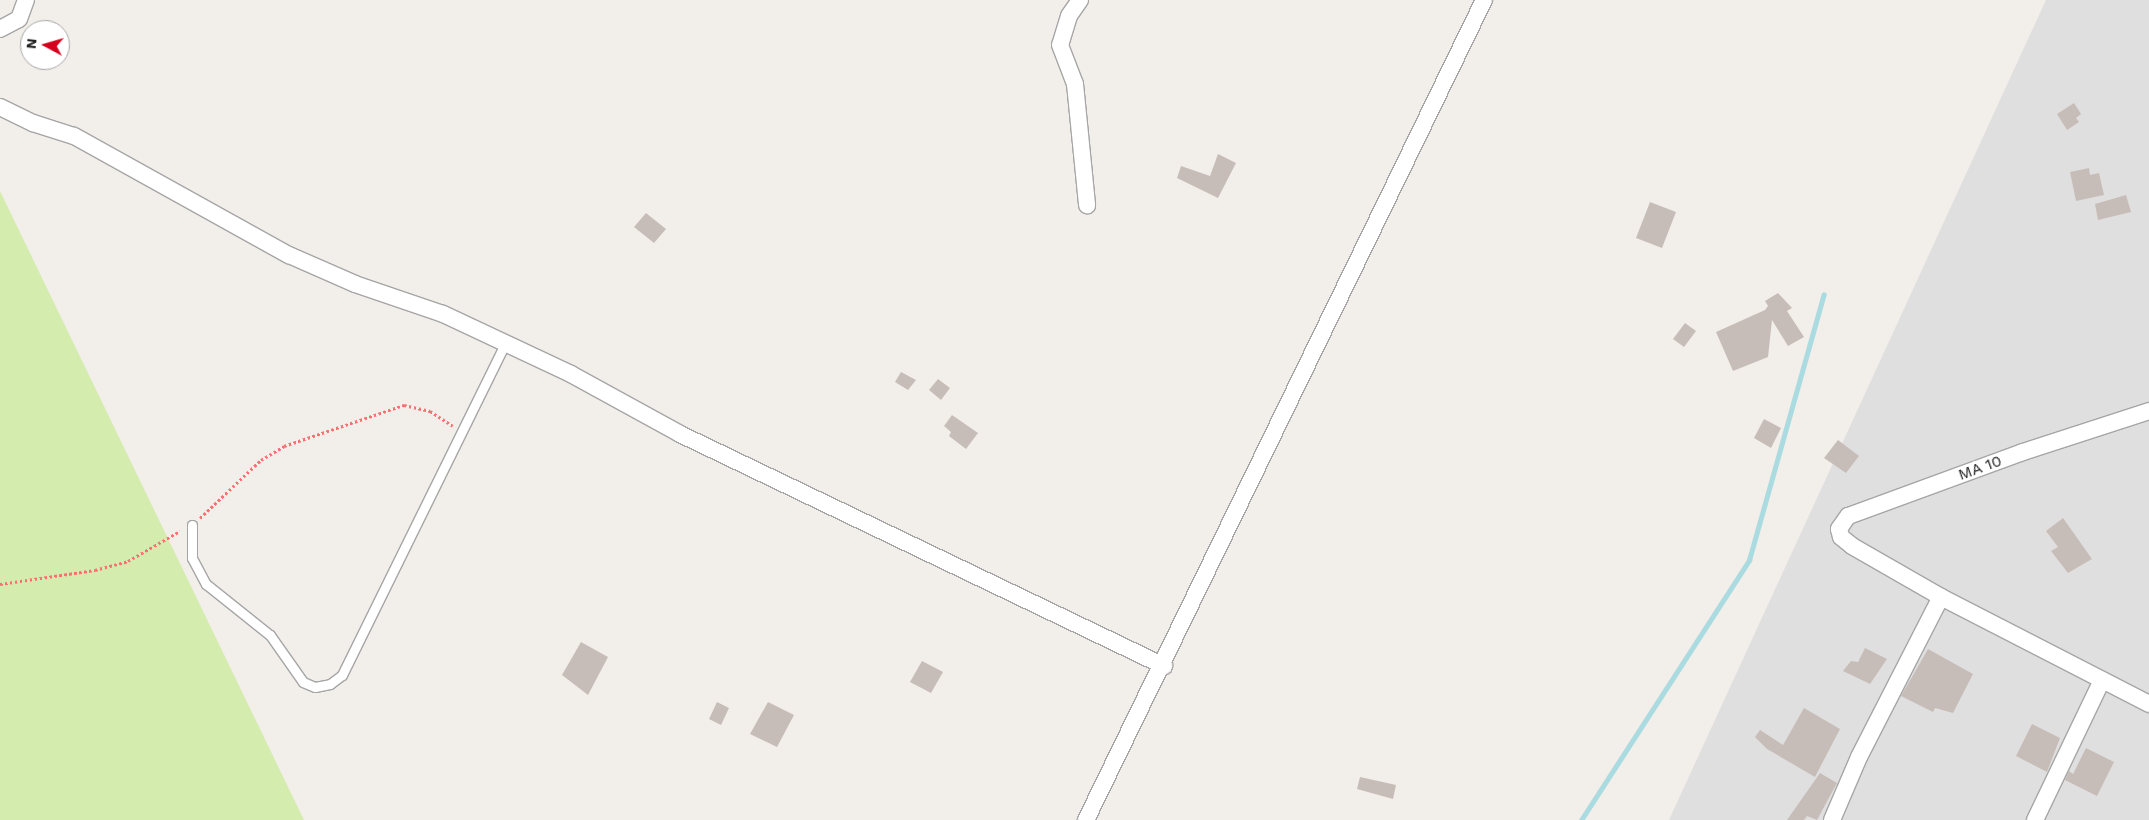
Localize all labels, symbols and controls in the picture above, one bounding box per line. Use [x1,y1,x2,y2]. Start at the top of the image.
north arrow [20,20,70,70]
text: N [23,38,40,50]
street label: MA 10 [1955,451,2005,485]

